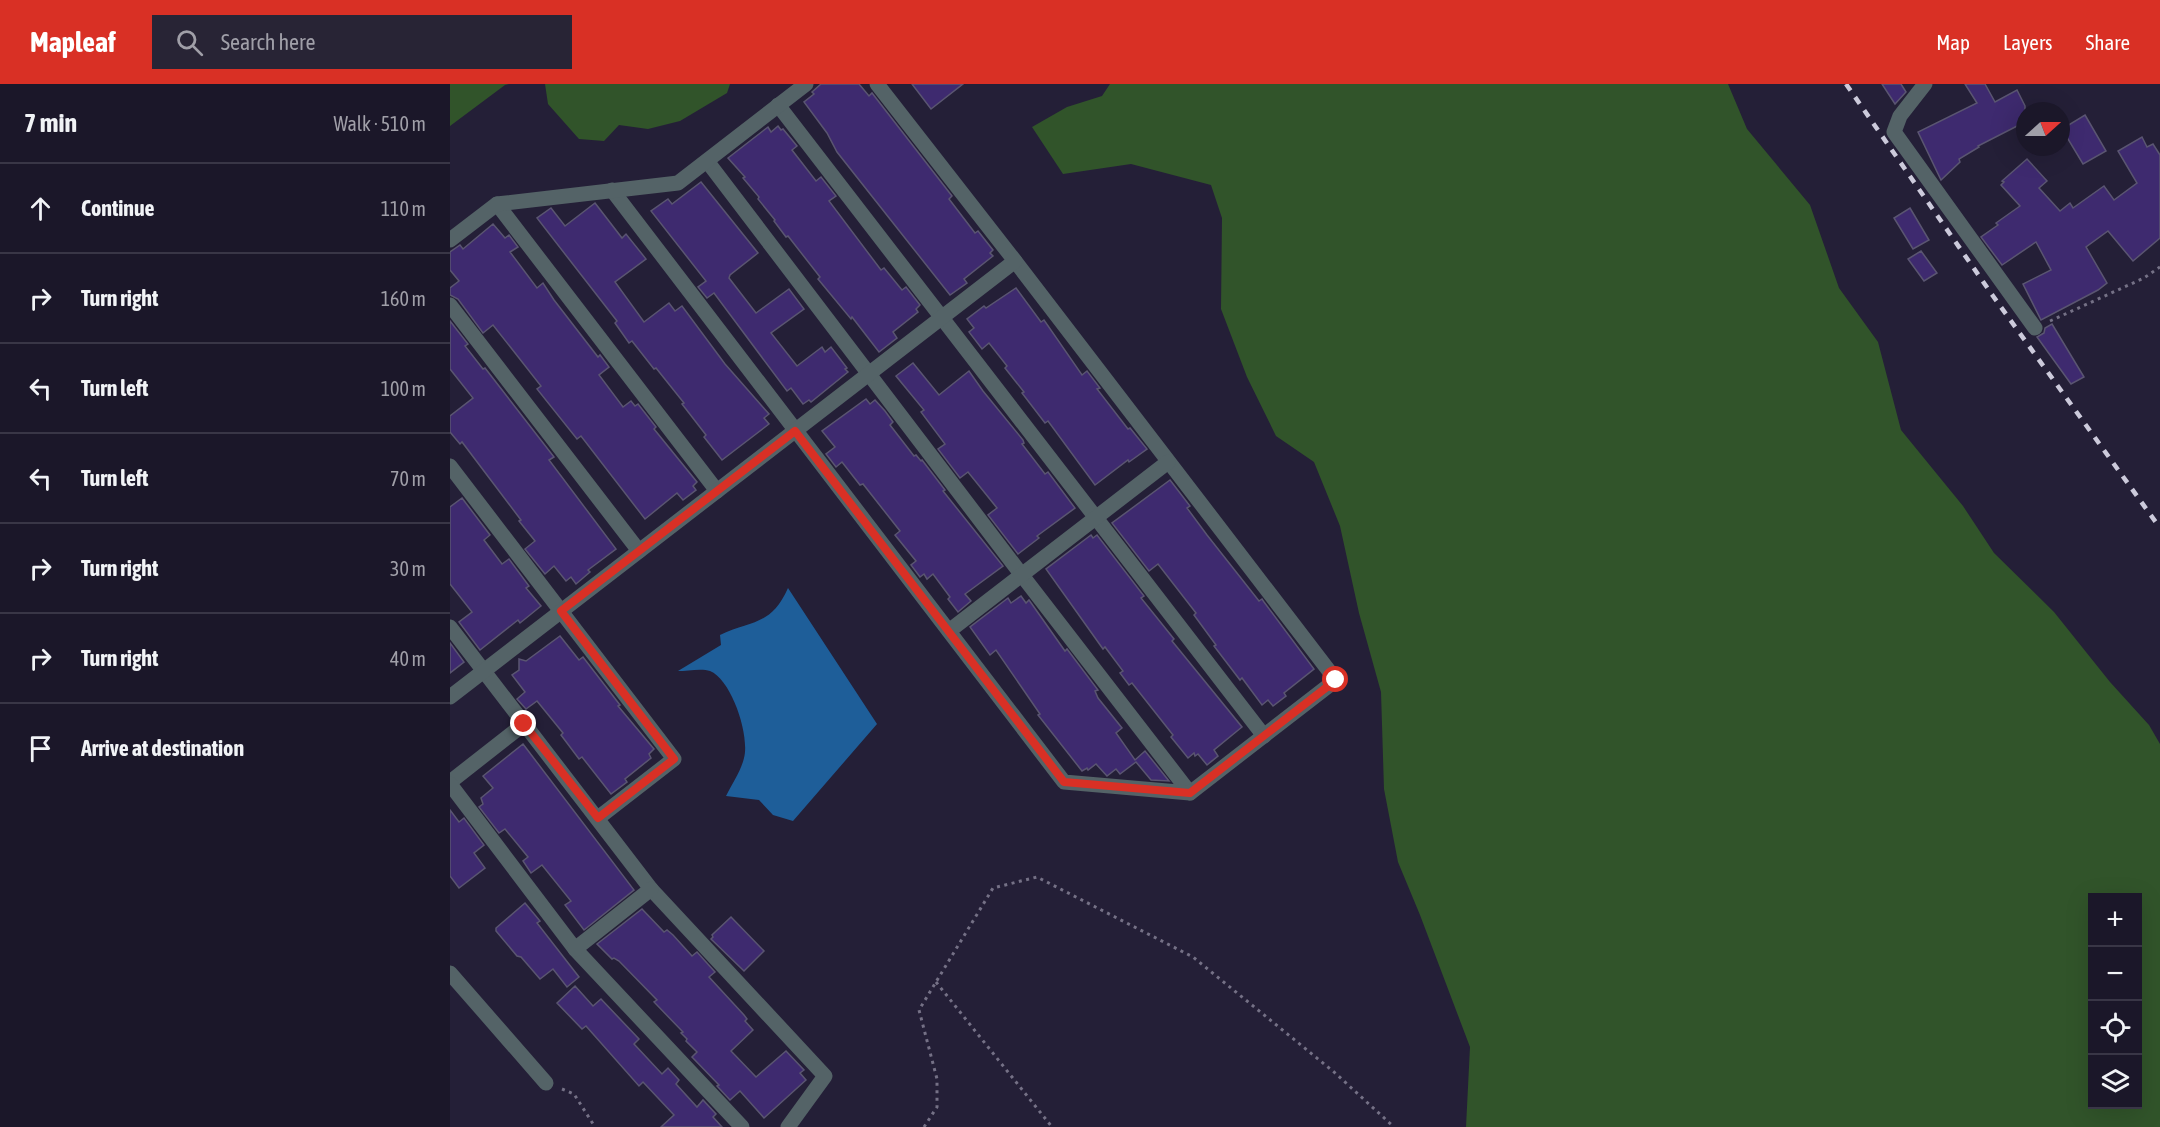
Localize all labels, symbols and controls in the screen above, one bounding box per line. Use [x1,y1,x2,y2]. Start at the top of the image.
search box [152,15,572,69]
text: Mapleaf [30,26,116,58]
icon: search [173,26,206,59]
text: Search here [221,29,316,55]
text: Map [1936,30,1970,54]
text: Layers [2003,30,2053,54]
text: Share [2086,30,2130,54]
north arrow [2016,102,2070,156]
text: 7 min [24,108,77,138]
text: Walk · 510 m [334,112,426,135]
icon: ahead [24,192,57,225]
text: Continue [81,195,155,221]
text: 110 m [381,197,426,220]
icon: right [24,282,57,315]
text: Turn right [81,285,158,311]
text: 160 m [381,287,426,310]
icon: left [24,372,57,405]
text: Turn left [81,375,148,401]
text: 100 m [381,377,426,400]
icon: left [24,462,57,495]
text: Turn left [81,465,148,491]
text: 70 m [390,467,426,490]
icon: right [24,552,57,585]
text: Turn right [81,555,158,581]
text: 30 m [390,557,426,580]
icon: right [24,642,57,675]
text: Turn right [81,645,158,671]
text: 40 m [390,647,426,670]
route start [1322,666,1348,692]
route end [510,710,536,736]
icon: arrive [24,732,57,765]
text: Arrive at destination [81,735,244,761]
map controls [2088,893,2142,1109]
button: + [2088,893,2142,947]
button: − [2088,947,2142,1001]
button: locate [2088,1001,2142,1055]
button: layers [2088,1055,2142,1109]

